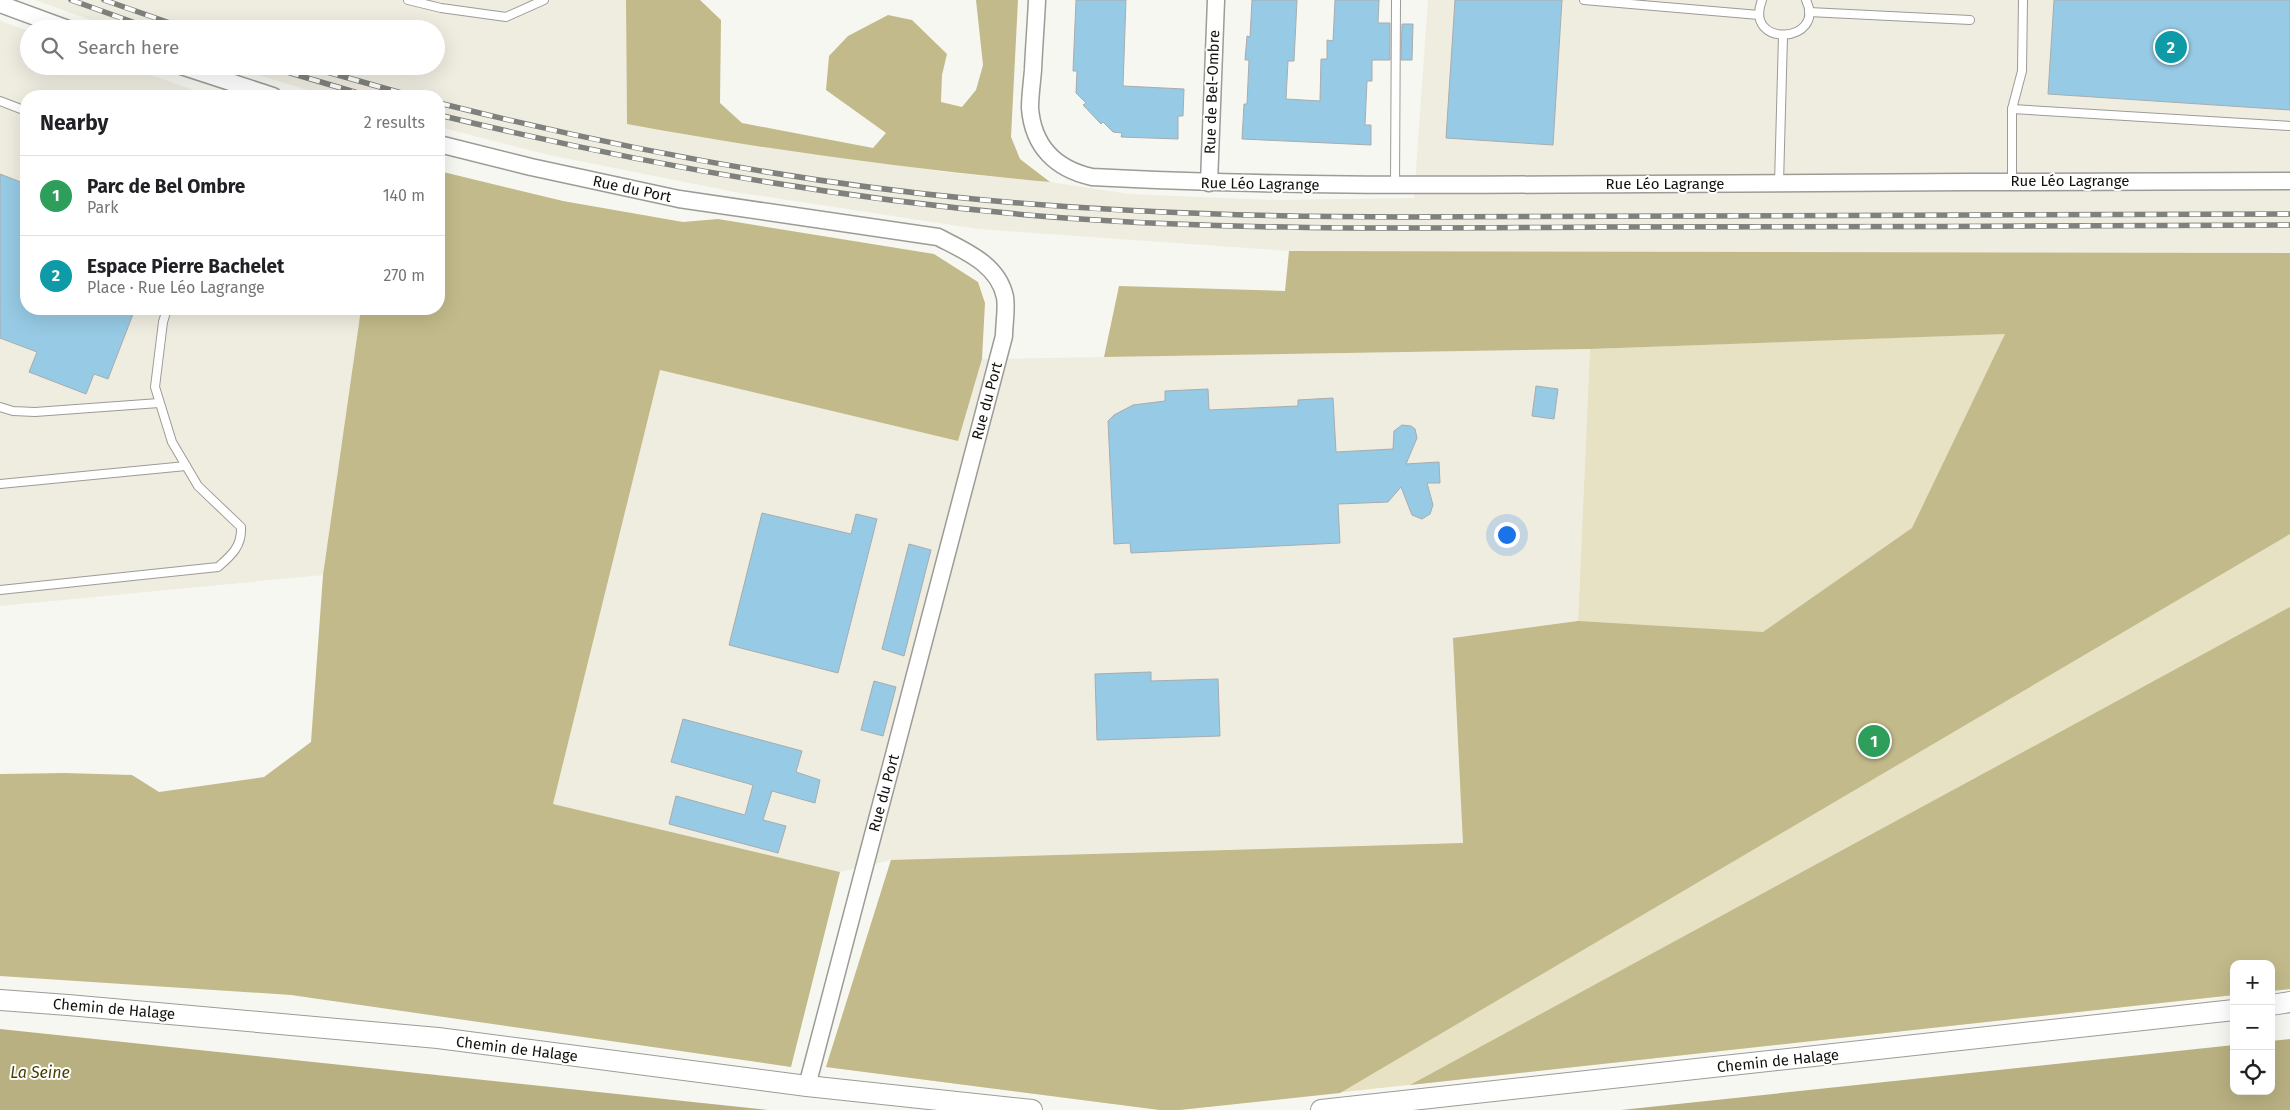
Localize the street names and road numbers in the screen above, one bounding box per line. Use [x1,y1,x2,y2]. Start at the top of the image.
street label: Rue de Bel-Ombre [1201,30,1223,154]
street label: Rue du Port [591,172,673,206]
street label: Rue Léo Lagrange [2010,172,2130,190]
street label: Rue Léo Lagrange [1200,174,1320,194]
street label: Rue Léo Lagrange [1605,175,1725,193]
street label: Rue du Port [968,360,1006,442]
street label: Rue du Port [865,752,903,834]
street label: Chemin de Halage [52,995,176,1023]
street label: Chemin de Halage [455,1033,579,1065]
street label: Chemin de Halage [1716,1046,1840,1076]

